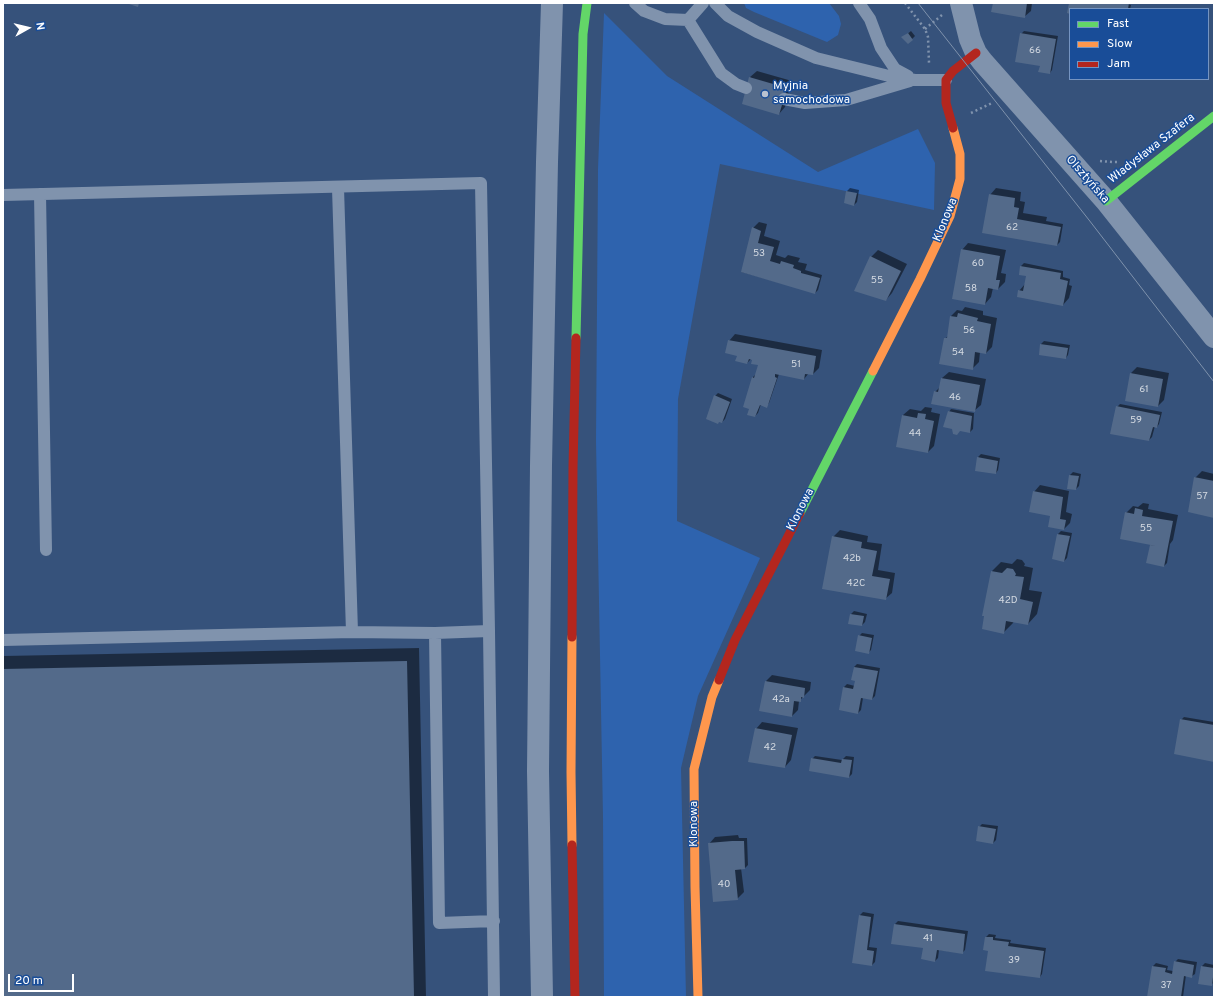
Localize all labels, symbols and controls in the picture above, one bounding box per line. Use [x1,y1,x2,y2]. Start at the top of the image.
north arrow [8,8,48,48]
legend [1069,8,1209,80]
text: Fast [1107,16,1129,32]
text: N [32,21,47,31]
text: Slow [1107,36,1133,52]
house number: 66 [1029,45,1041,57]
text: Jam [1107,56,1130,72]
place label: Myjnia samochodowa [773,80,850,108]
marker: Myjnia samochodowa [760,89,770,99]
street label: Władysława Szafera [1106,111,1198,187]
street label: Olsztyńska [1062,153,1112,207]
street label: Klonowa [931,196,961,244]
house number: 62 [1006,222,1018,234]
house number: 53 [753,248,765,260]
house number: 60 [972,258,984,270]
house number: 55 [871,275,883,287]
house number: 58 [965,283,977,295]
house number: 56 [963,325,975,337]
house number: 54 [952,347,964,359]
house number: 51 [791,359,801,371]
house number: 61 [1139,384,1149,396]
house number: 46 [949,392,961,404]
house number: 59 [1130,415,1142,427]
house number: 44 [909,428,921,440]
street label: Klonowa [784,486,818,534]
house number: 57 [1196,491,1208,503]
house number: 55 [1140,523,1152,535]
house number: 42b [843,553,861,565]
house number: 42C [847,578,865,590]
house number: 42D [998,595,1018,607]
house number: 42a [772,694,790,706]
house number: 42 [764,742,776,754]
street label: Klonowa [688,801,702,847]
house number: 40 [718,879,730,891]
house number: 41 [923,933,933,945]
house number: 39 [1008,955,1020,967]
scale bar [10,966,76,992]
text: 20 m [15,973,43,989]
house number: 37 [1160,980,1172,992]

